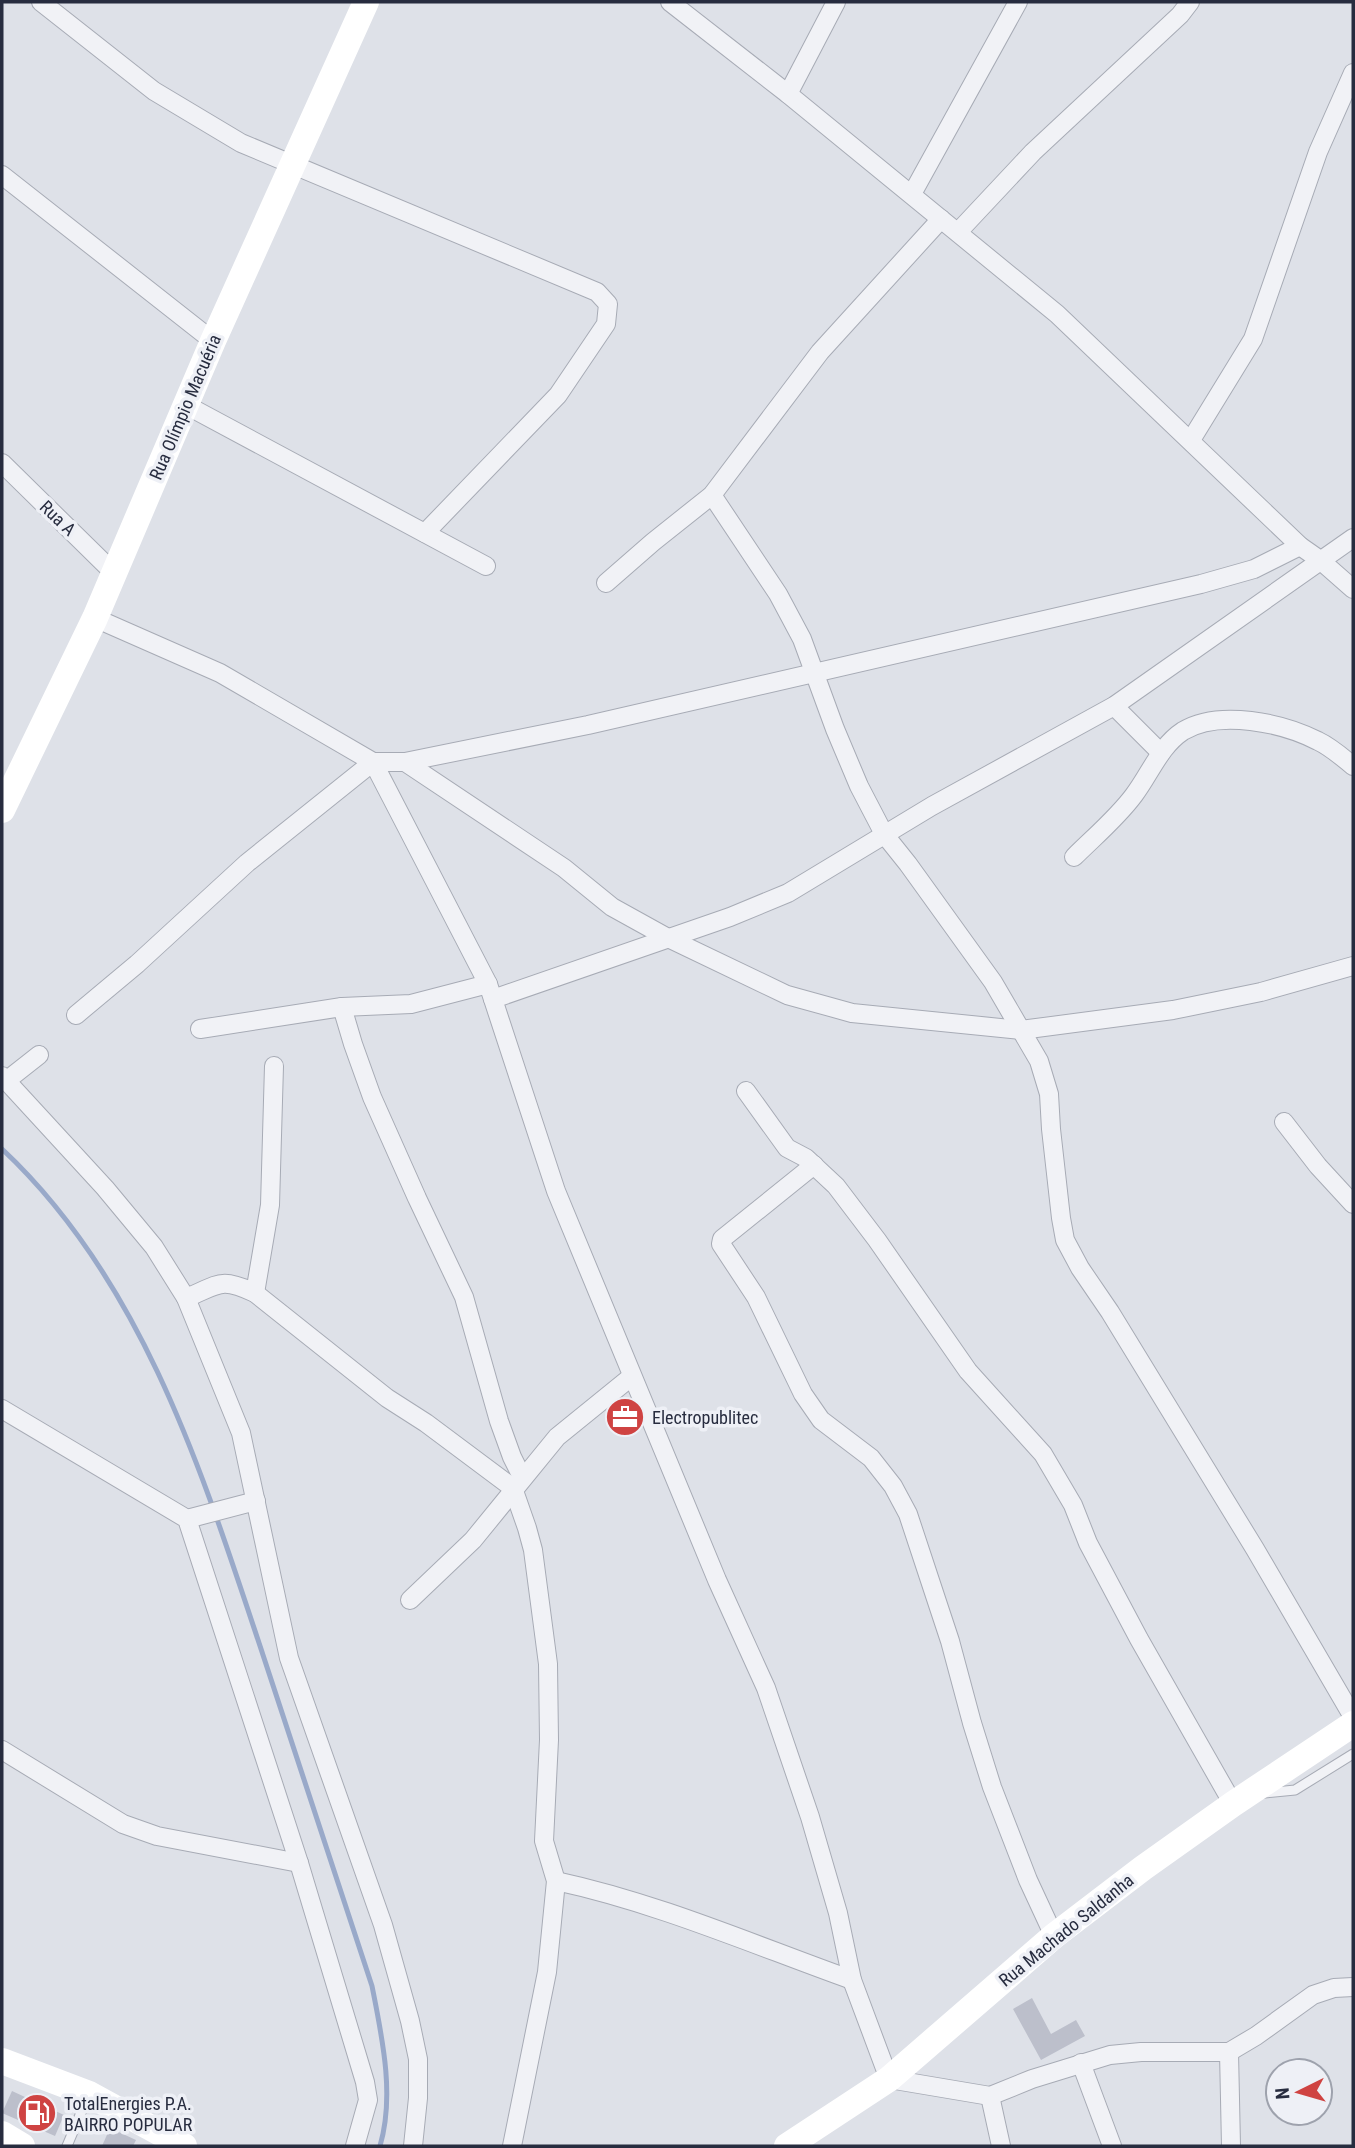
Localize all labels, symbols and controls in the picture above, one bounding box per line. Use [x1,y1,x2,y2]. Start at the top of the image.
street label: Rua Olímpio Macuéria [145,331,225,483]
street label: Rua A [36,496,81,540]
office icon: Electropublitec [604,1396,646,1438]
place label: Electropublitec [652,1407,758,1428]
street label: Rua Machado Saldanha [995,1869,1137,1991]
north arrow [1264,2057,1334,2127]
text: N [1271,2087,1295,2100]
fuel station icon: TotalEnergies P.A. BAIRRO POPULAR [16,2092,58,2134]
place label: TotalEnergies P.A. BAIRRO POPULAR [64,2093,193,2135]

